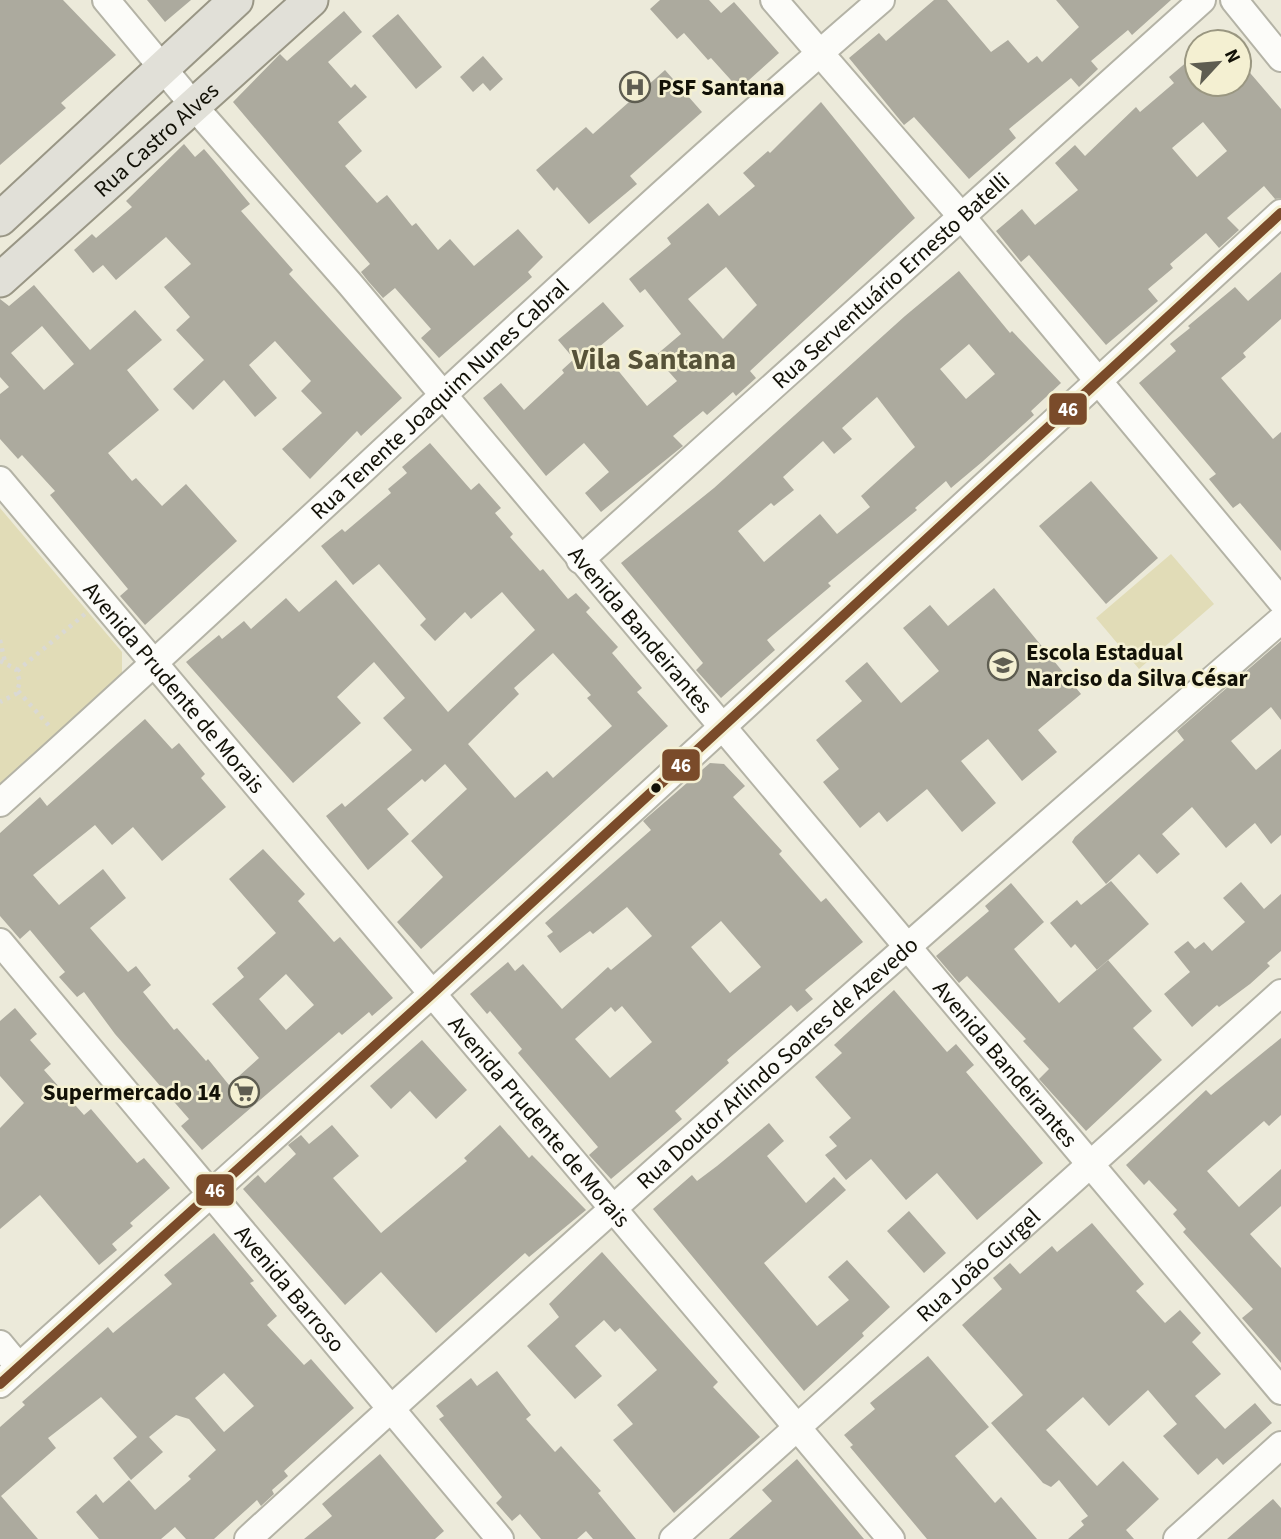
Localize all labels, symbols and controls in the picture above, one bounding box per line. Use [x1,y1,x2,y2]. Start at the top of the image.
north arrow [1183,28,1253,98]
text: N [1217,45,1247,68]
hospital icon: PSF Santana [618,70,652,104]
place label: PSF Santana [658,71,785,104]
street label: Rua Castro Alves [86,75,226,205]
street label: Rua Serventuário Ernesto Batelli [765,165,1017,397]
street label: Rua Tenente Joaquim Nunes Cabral [303,271,576,527]
district label: Vila Santana [571,338,736,381]
line badge: 46 [1048,392,1088,426]
text: 46 [1058,397,1078,424]
street label: Avenida Bandeirantes [560,539,720,721]
street label: Avenida Prudente de Morais [75,575,273,801]
place label: Escola Estadual Narciso da Silva César [1026,636,1249,695]
school or university icon: Escola Estadual Narciso da Silva César [986,648,1020,682]
line badge: 46 [661,748,701,782]
text: 46 [671,753,691,780]
unlabelled marker [649,781,663,795]
street label: Rua Doutor Arlindo Soares de Azevedo [629,929,926,1197]
street label: Avenida Bandeirantes [925,973,1085,1155]
street label: Avenida Prudente de Morais [440,1008,638,1235]
supermarket icon: Supermercado 14 [227,1075,261,1109]
place label: Supermercado 14 [43,1076,221,1109]
line badge: 46 [195,1173,235,1207]
text: 46 [205,1178,225,1205]
street label: Rua João Gurgel [909,1201,1048,1330]
street label: Avenida Barroso [227,1218,353,1360]

